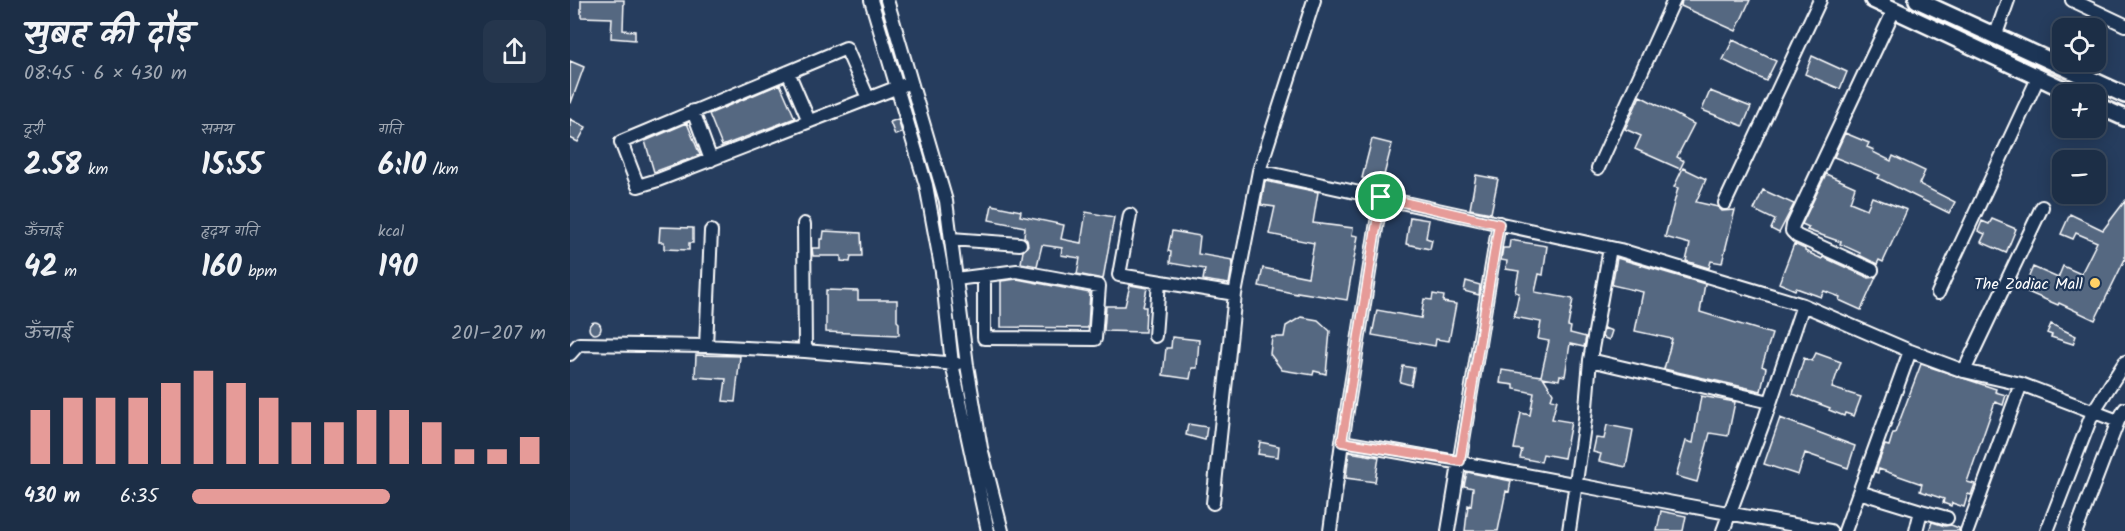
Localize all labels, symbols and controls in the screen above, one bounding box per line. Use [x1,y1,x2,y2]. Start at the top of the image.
text: सुबह की दौड़ [24,9,193,62]
map controls [2052,18,2106,204]
button: locate [2052,18,2106,72]
button: share [483,20,546,83]
text: 08:45 · 6 × 430 m [24,58,187,90]
button: + [2052,84,2106,138]
text: दूरी [24,117,43,142]
text: समय [201,117,233,142]
text: गति [378,117,402,142]
text: 2.58 [24,142,81,190]
text: 15:55 [201,142,263,190]
text: 6:10 [378,142,426,190]
button: − [2052,150,2106,204]
text: km [81,157,108,182]
text: /km [426,157,458,182]
pin [1355,171,1406,222]
icon: arrive [1364,180,1397,213]
text: ऊँचाई [24,219,62,244]
text: हृदय गति [201,219,258,244]
text: kcal [378,219,404,244]
text: 42 [24,244,58,292]
text: 160 [201,244,242,292]
text: 190 [378,244,418,292]
text: m [58,259,77,284]
text: bpm [242,259,277,284]
place label: The Zodiac Mall [1974,272,2083,297]
marker: The Zodiac Mall [2088,276,2102,290]
text: ऊँचाई [24,318,72,350]
text: 201–207 m [451,318,546,350]
text: 430 m [24,481,80,513]
text: 6:35 [120,481,158,513]

